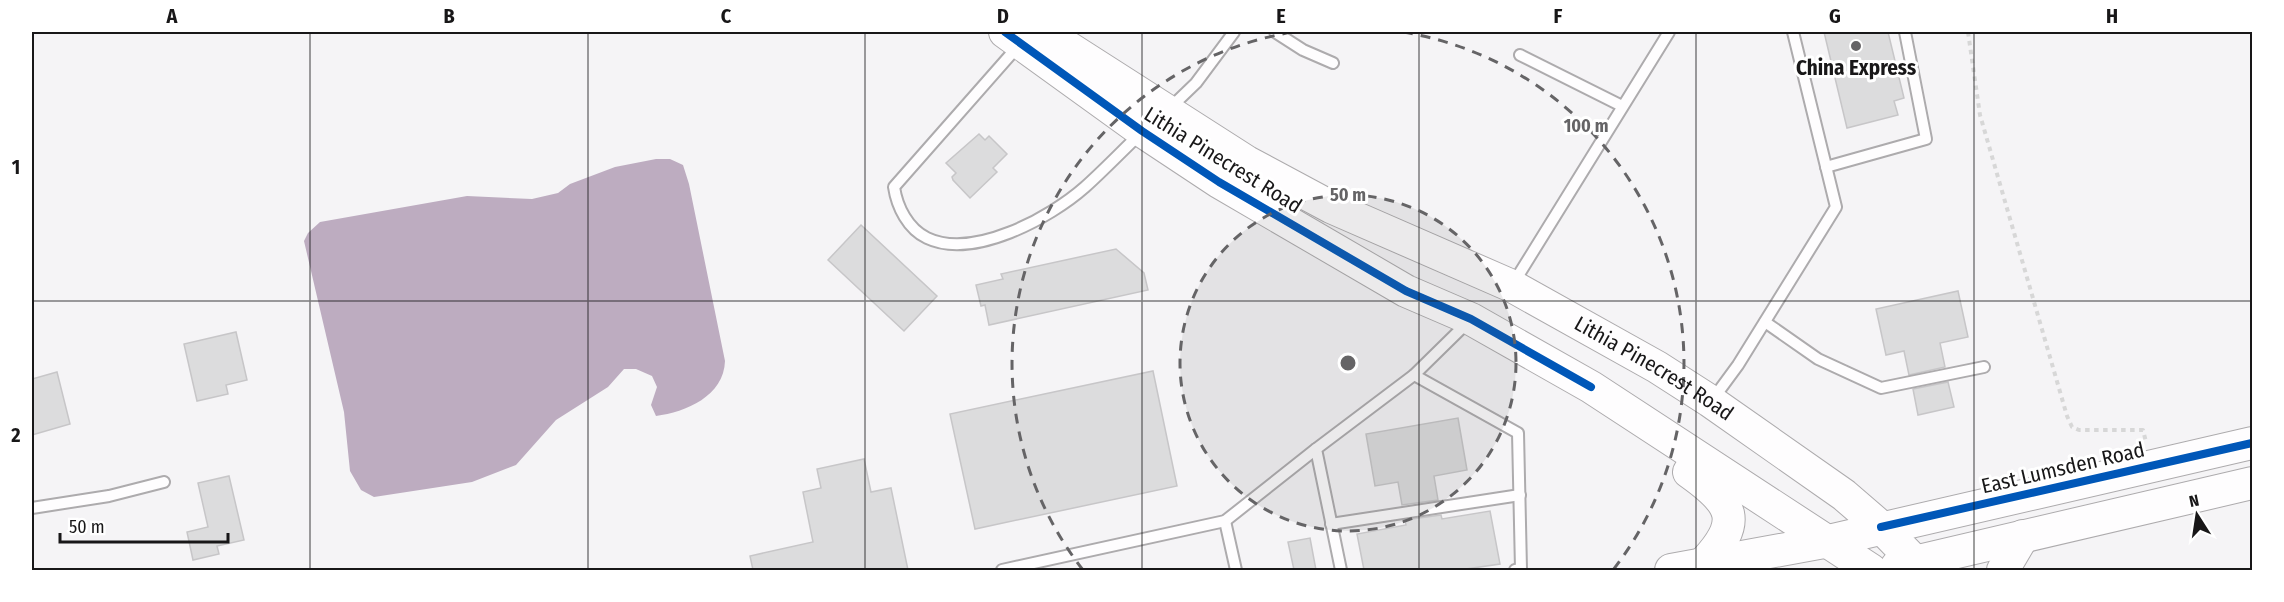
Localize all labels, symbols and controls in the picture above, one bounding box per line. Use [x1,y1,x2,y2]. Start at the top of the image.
text: A [166,4,179,28]
text: B [443,4,455,28]
text: C [721,4,732,28]
text: D [997,4,1009,28]
text: E [1276,4,1286,28]
text: F [1554,4,1563,28]
text: G [1829,4,1841,28]
text: H [2106,4,2118,28]
marker: China Express [1849,39,1863,53]
place label: China Express [1796,55,1916,81]
street label: Lithia Pinecrest Road [1139,101,1307,219]
text: 100 m [1564,115,1608,137]
text: 1 [12,155,20,179]
text: 50 m [1330,184,1366,206]
street label: Lithia Pinecrest Road [1570,311,1739,426]
centre of rings [1338,353,1358,373]
text: 2 [10,423,21,447]
street label: East Lumsden Road [1979,437,2147,499]
north arrow [2167,485,2227,545]
text: N [2187,491,2201,511]
scale bar [60,506,228,544]
text: 50 m [69,516,105,538]

